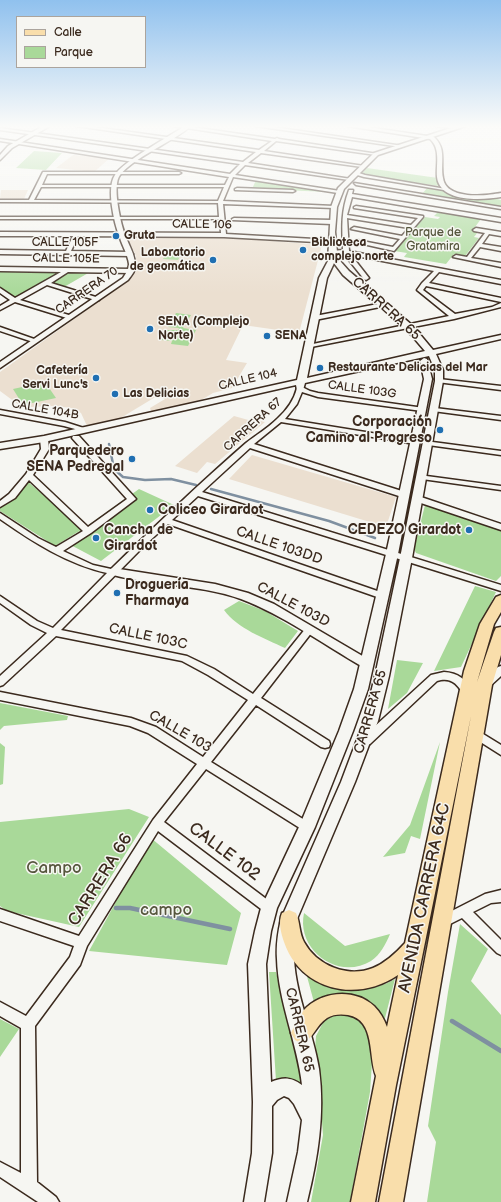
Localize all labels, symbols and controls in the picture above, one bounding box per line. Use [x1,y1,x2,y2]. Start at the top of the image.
legend [16,16,146,68]
text: Calle [54,25,82,40]
text: Parque [54,45,93,60]
street label: CALLE 106 [172,217,232,233]
park label: Parque de Gratamira [405,226,461,254]
place label: Gruta [124,229,155,243]
marker: Gruta [111,231,121,241]
street label: CALLE 105F [32,236,98,250]
place label: Biblioteca complejo norte [311,236,394,264]
marker: Biblioteca complejo norte [298,245,308,255]
place label: Laboratorio de geomática [130,246,205,274]
street label: CALLE 105E [32,251,100,267]
marker: Laboratorio de geomática [208,255,218,265]
street label: CARRERA 70 [53,264,121,318]
street label: CARRERA 65 [348,274,424,344]
place label: SENA (Complejo Norte) [158,315,249,343]
marker: SENA (Complejo Norte) [145,324,155,334]
place label: SENA [275,329,306,343]
marker: SENA [262,331,272,341]
place label: Restaurante Delicias del Mar [328,361,487,375]
marker: Restaurante Delicias del Mar [315,363,325,373]
place label: Cafetería Servi Lunc's [22,364,88,392]
street label: CALLE 104 [217,366,279,394]
marker: Cafetería Servi Lunc's [91,373,101,383]
street label: CALLE 103G [327,378,397,402]
place label: Las Delicias [123,387,189,401]
marker: Las Delicias [110,389,120,399]
street label: CARRERA 67 [221,395,285,455]
street label: CALLE 104B [10,397,80,423]
place label: Corporación Camino al Progreso [306,414,432,446]
marker: Corporación Camino al Progreso [435,425,445,435]
place label: Parquedero SENA Pedregal [26,443,124,476]
marker: Parquedero SENA Pedregal [127,454,137,464]
place label: Coliceo Girardot [158,502,263,518]
marker: Coliceo Girardot [145,505,155,515]
place label: Cancha de Girardot [104,522,173,554]
place label: CEDEZO Girardot [348,522,461,538]
street label: CALLE 103DD [234,523,324,569]
marker: CEDEZO Girardot [464,525,474,535]
marker: Cancha de Girardot [91,533,101,543]
place label: Droguería Fharmaya [125,577,189,610]
street label: CALLE 103D [254,579,332,631]
marker: Droguería Fharmaya [112,588,122,598]
street label: CALLE 103C [107,620,189,654]
street label: CARRERA 65 [351,668,391,756]
street label: CALLE 103 [146,707,214,757]
street label: AVENIDA CARRERA 64C [395,801,455,995]
street label: CALLE 102 [184,818,264,886]
street label: CARRERA 66 [64,830,138,930]
park label: Campo [26,859,82,879]
park label: campo [140,901,192,921]
street label: CARRERA 65 [281,986,317,1074]

